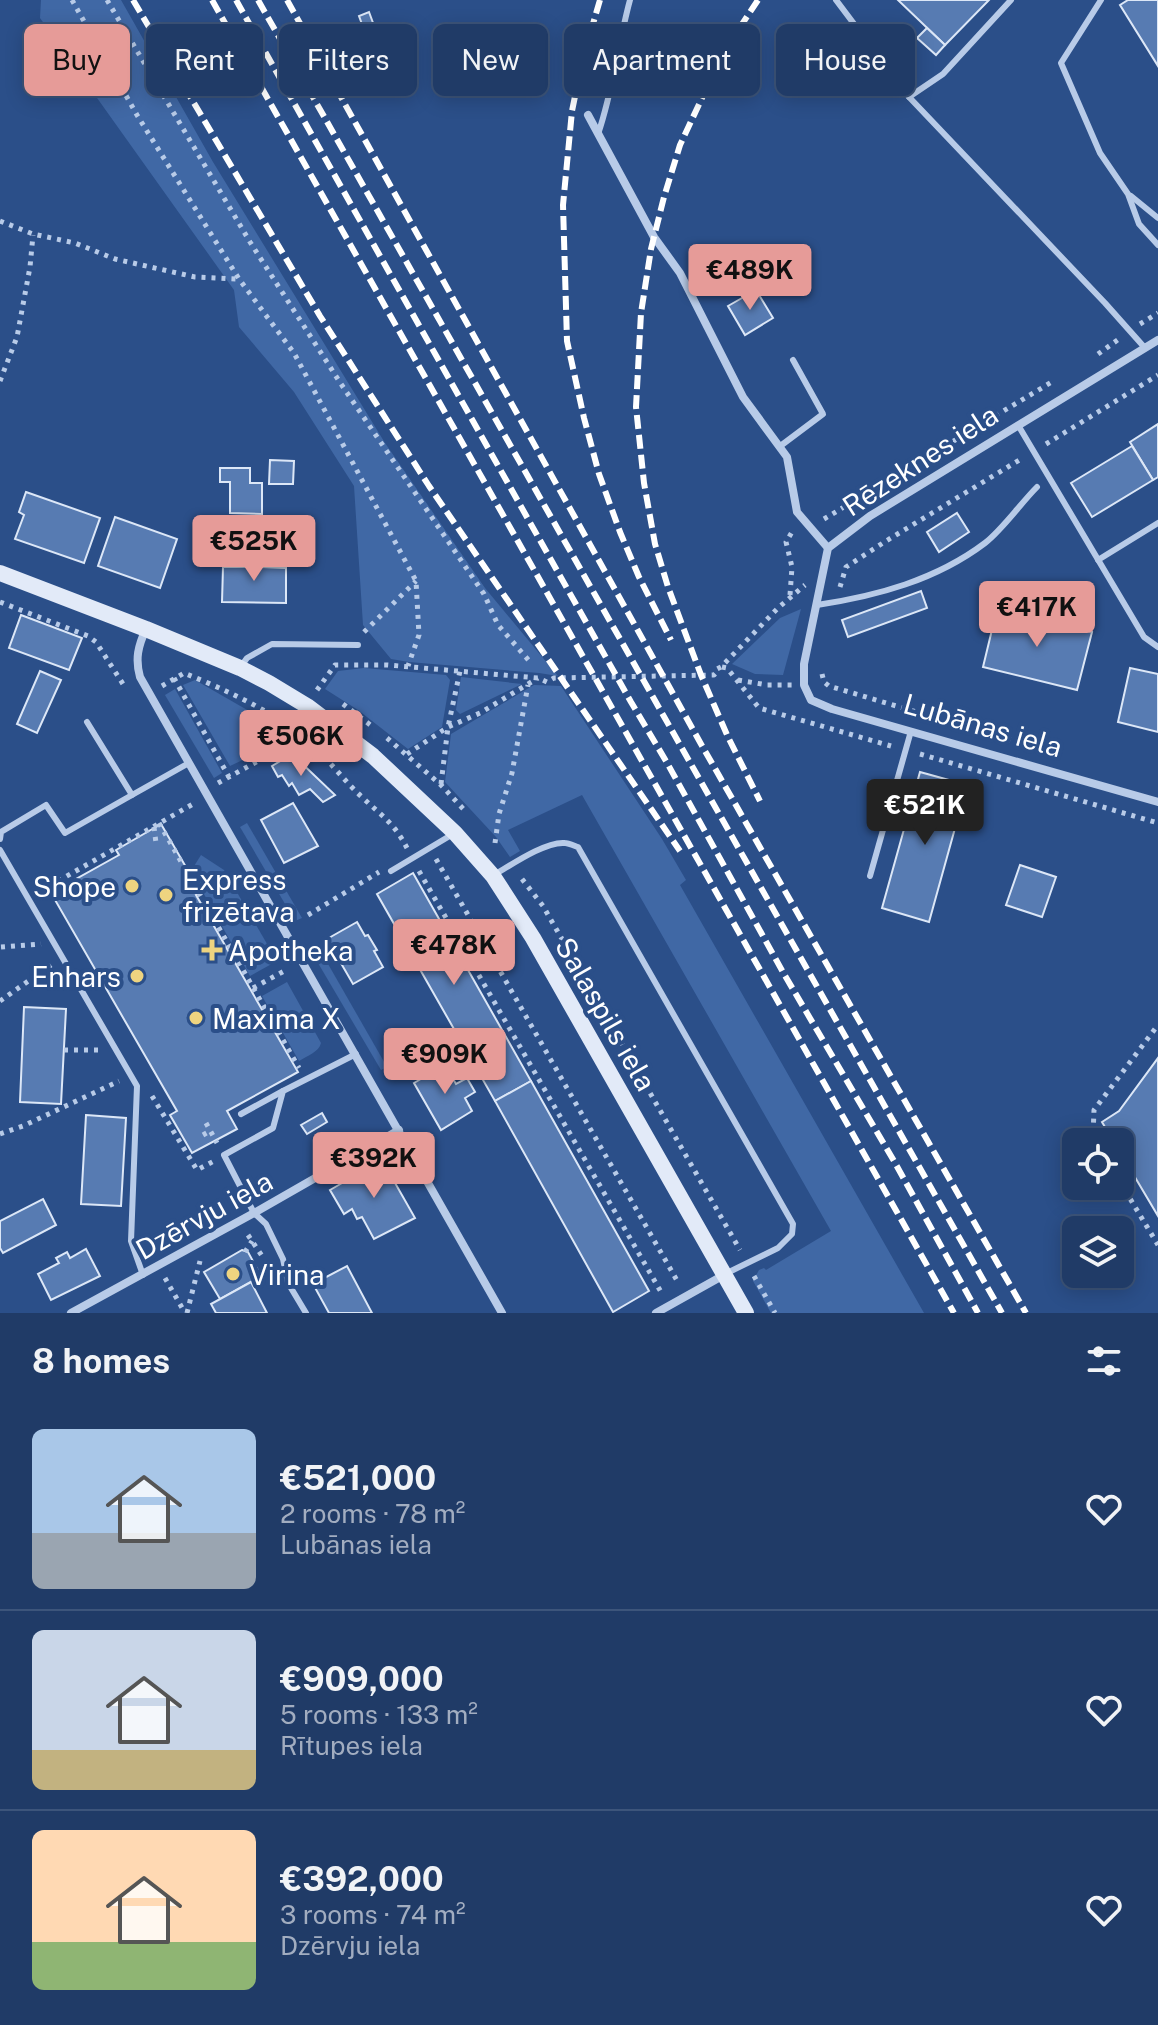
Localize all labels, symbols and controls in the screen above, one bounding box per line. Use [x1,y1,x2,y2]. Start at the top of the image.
chip: Buy [24,24,130,96]
chip: Rent [146,24,263,96]
chip: Filters [279,24,417,96]
chip: New [433,24,548,96]
chip: Apartment [564,24,760,96]
chip: House [776,24,915,96]
pin: €489K [694,244,806,312]
text: €489K [706,254,794,285]
street label: Rēzeknes iela [836,398,1004,522]
pin: €525K [198,515,310,583]
text: €525K [210,525,298,556]
pin: €417K [981,581,1093,649]
text: €417K [997,591,1077,622]
street label: Lubānas iela [900,687,1066,763]
pin: €506K [245,710,357,778]
text: €506K [258,720,344,751]
pin: €521K [869,779,981,847]
text: €521K [885,789,965,820]
place label: Express frizētava [182,863,295,928]
place label: Shope [33,870,116,903]
marker: Shope [123,877,141,895]
marker: Express frizētava [157,886,175,904]
pin: €478K [398,919,510,987]
text: €478K [411,929,497,960]
street label: Salaspils iela [549,932,663,1096]
place label: Apotheka [228,934,353,967]
marker: Apotheka [203,941,221,959]
place label: Enhars [31,960,121,993]
marker: Enhars [128,967,146,985]
place label: Maxima X [212,1002,341,1035]
marker: Maxima X [187,1009,205,1027]
pin: €909K [389,1028,501,1096]
text: €909K [402,1038,488,1069]
map controls [1062,1128,1134,1288]
button: locate [1062,1128,1134,1200]
pin: €392K [318,1132,430,1200]
text: €392K [331,1142,417,1173]
street label: Dzērvju iela [130,1164,278,1266]
button: layers [1062,1216,1134,1288]
place label: Virina [249,1258,325,1291]
marker: Virina [224,1265,242,1283]
icon: filters [1082,1339,1126,1383]
text: 8 homes [32,1341,170,1381]
text: €521,000 [280,1458,436,1498]
icon: home [96,1461,192,1557]
icon: heart [1082,1487,1126,1531]
text: 2 rooms · 78 m² [280,1498,465,1529]
text: Lubānas iela [280,1529,432,1560]
text: €909,000 [280,1659,444,1699]
icon: home [96,1662,192,1758]
icon: heart [1082,1688,1126,1732]
text: 5 rooms · 133 m² [280,1699,478,1730]
text: Rītupes iela [280,1730,423,1761]
text: €392,000 [280,1859,444,1899]
icon: home [96,1862,192,1958]
icon: heart [1082,1888,1126,1932]
text: 3 rooms · 74 m² [280,1899,466,1930]
text: Dzērvju iela [280,1930,420,1961]

